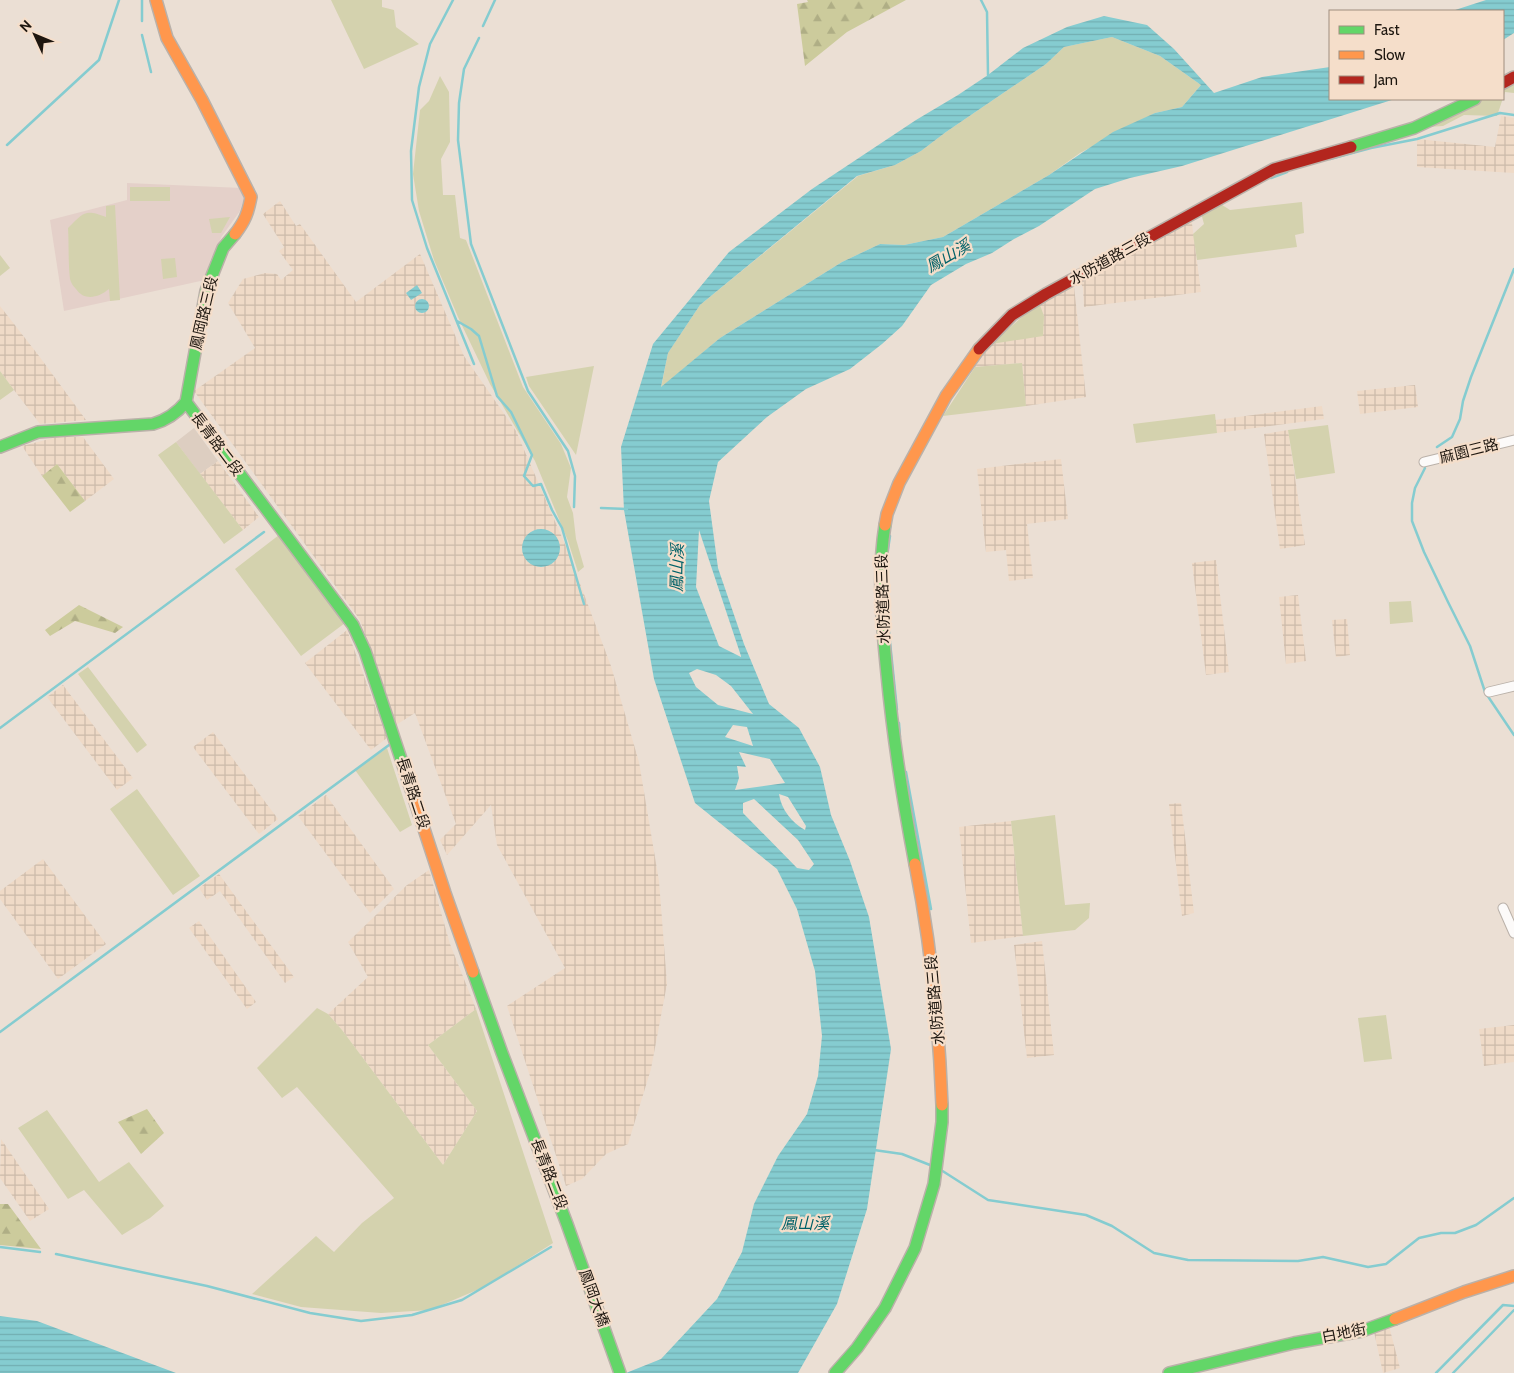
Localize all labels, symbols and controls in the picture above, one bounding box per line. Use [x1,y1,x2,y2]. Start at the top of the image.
north arrow [10,10,60,60]
legend [1329,10,1504,100]
text: N [16,16,36,36]
text: Fast [1374,21,1399,39]
text: Slow [1374,46,1405,64]
text: Jam [1373,71,1398,89]
street label: 水防道路三段 [1066,229,1154,289]
water label: 鳳山溪 [922,235,975,276]
street label: 鳳岡路三段 [187,274,221,352]
street label: 長青路二段 [187,409,247,479]
street label: 麻園三路 [1438,435,1500,467]
water label: 鳳山溪 [667,542,687,592]
street label: 水防道路三段 [872,554,894,644]
street label: 長青路二段 [393,755,433,831]
street label: 水防道路三段 [922,954,948,1046]
street label: 長青路二段 [527,1136,571,1212]
water label: 鳳山溪 [781,1214,831,1233]
street label: 鳳岡大橋 [575,1267,613,1329]
street label: 白地街 [1320,1320,1368,1346]

